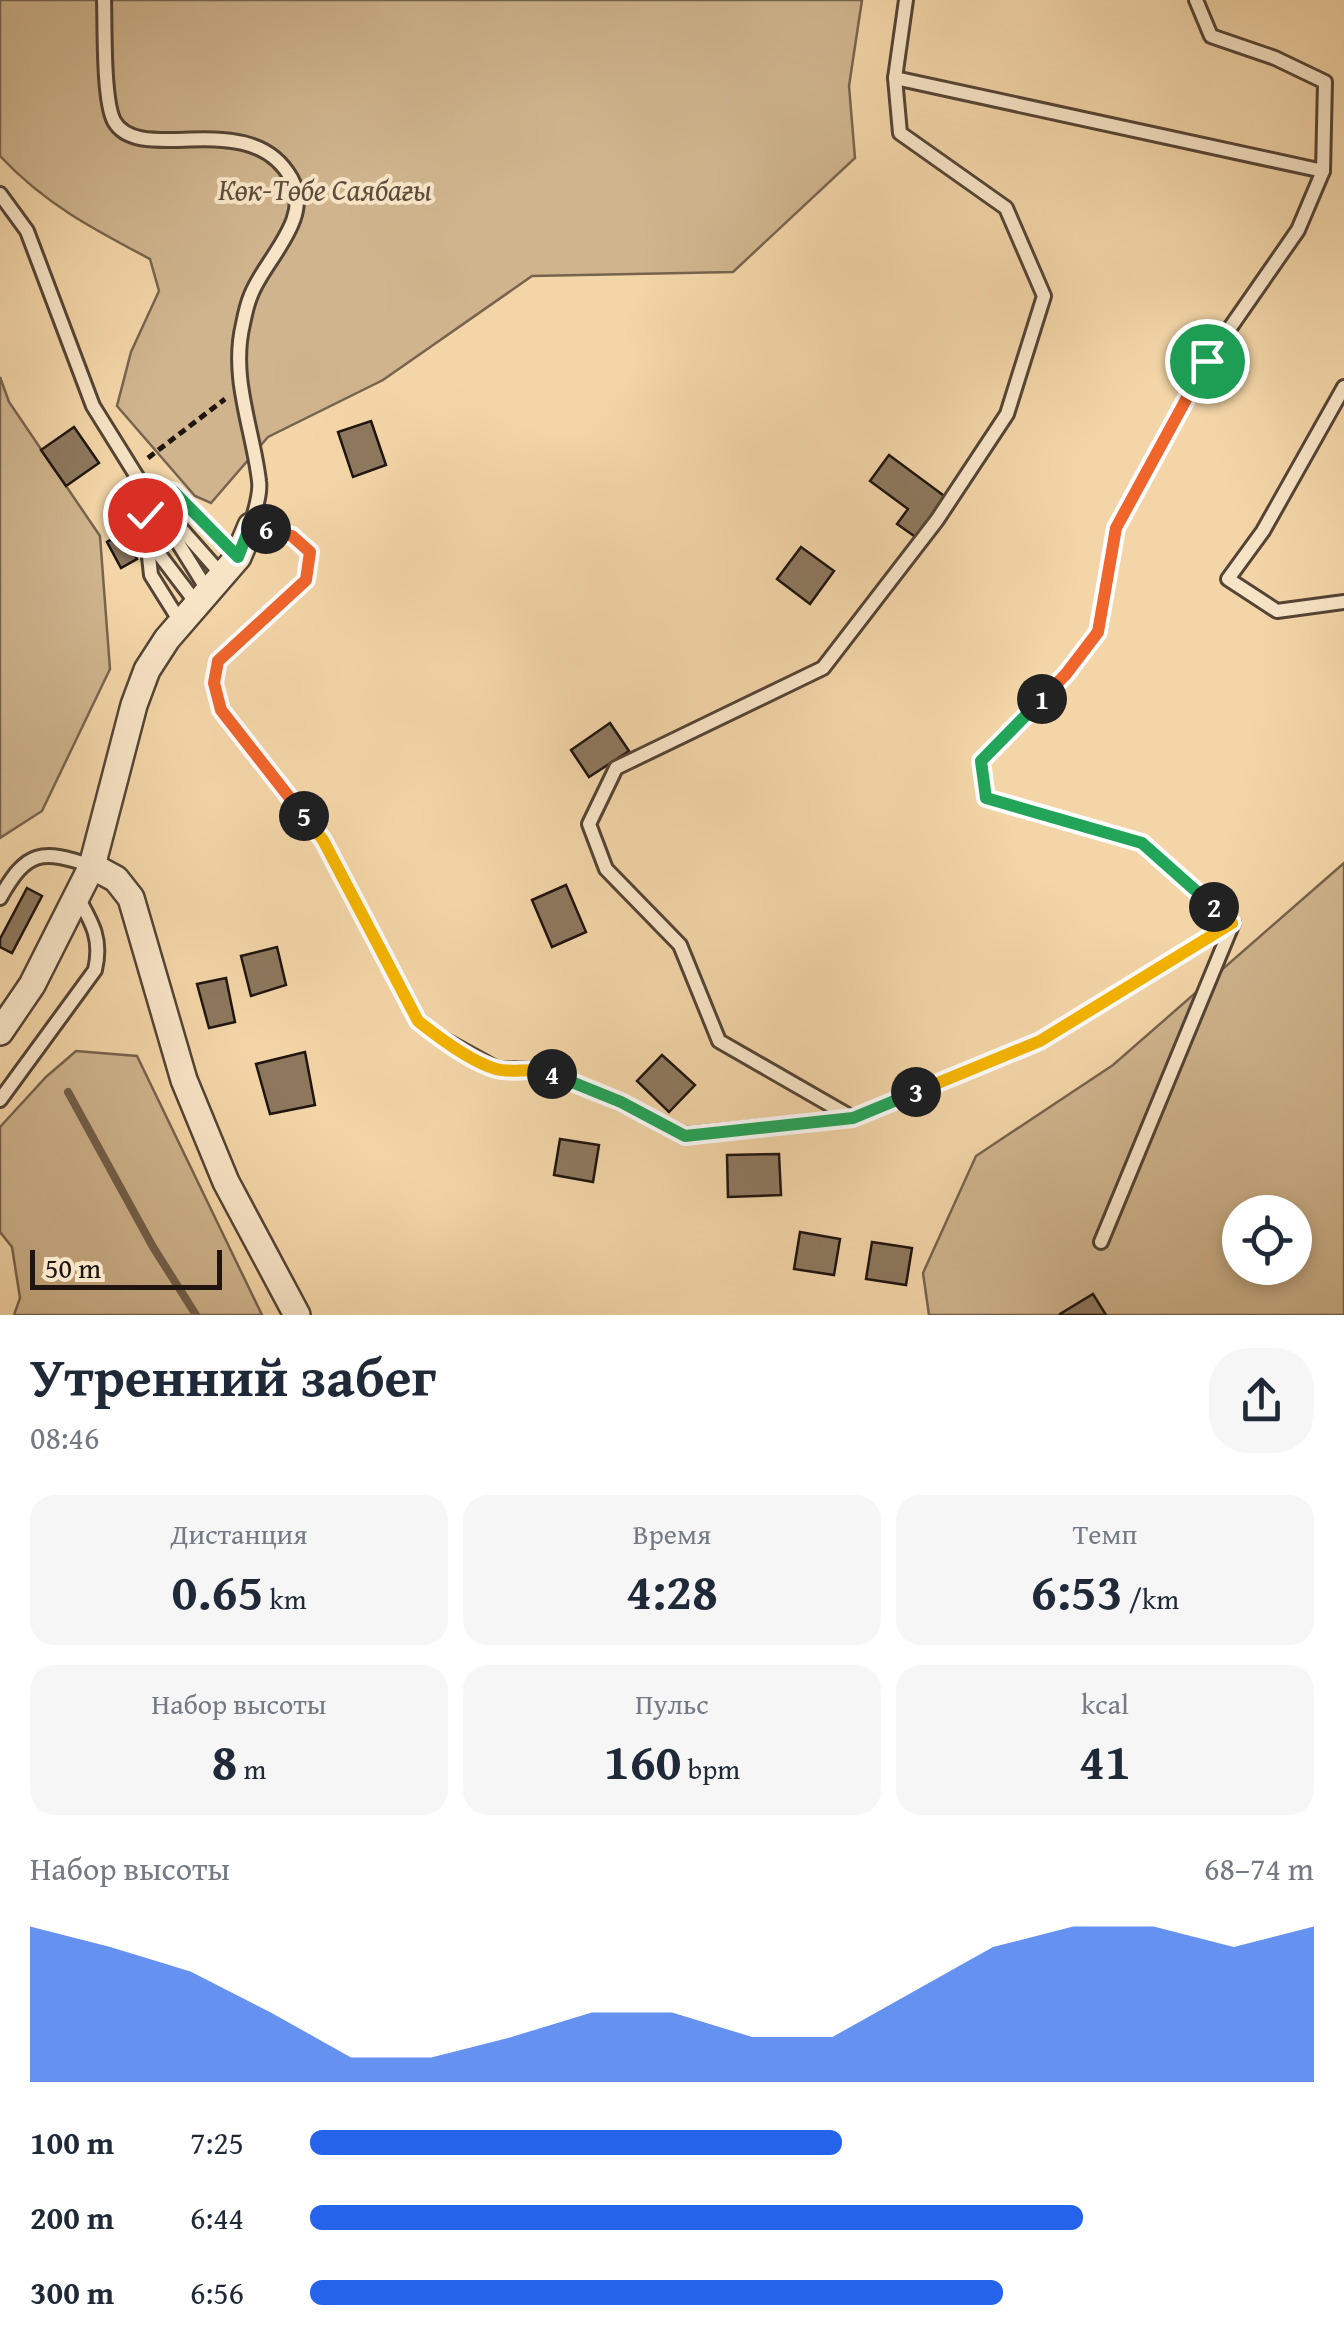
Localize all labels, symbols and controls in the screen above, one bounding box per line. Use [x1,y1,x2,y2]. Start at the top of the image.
park label: Көк-Төбе Саябағы [218,167,432,211]
pin [1165,319,1250,404]
icon: arrive [1180,334,1235,389]
pin [103,473,188,558]
icon: check [118,488,173,543]
pin: 6 [241,504,291,554]
text: 6 [259,508,273,549]
pin: 1 [1017,674,1067,724]
text: 1 [1035,678,1049,719]
pin: 5 [279,791,329,841]
text: 5 [297,795,311,836]
pin: 2 [1189,882,1239,932]
text: 2 [1207,886,1221,927]
pin: 4 [527,1049,577,1099]
text: 4 [545,1053,559,1094]
pin: 3 [891,1067,941,1117]
text: 3 [909,1071,923,1112]
map controls [1222,1195,1312,1285]
button: locate [1222,1195,1312,1285]
scale bar [30,1245,222,1290]
text: 50 m [45,1247,101,1288]
text: Утренний забег [30,1336,436,1416]
button: share [1209,1348,1314,1453]
text: 08:46 [30,1414,99,1461]
text: Дистанция [171,1513,307,1554]
text: Время [633,1513,711,1554]
text: Темп [1073,1513,1137,1554]
text: 0.65 [171,1554,263,1627]
text: 4:28 [626,1554,718,1627]
text: 6:53 [1031,1554,1123,1627]
text: km [263,1578,307,1619]
text: /km [1123,1578,1179,1619]
text: Набор высоты [152,1683,326,1724]
text: Пульс [635,1683,709,1724]
text: kcal [1081,1683,1129,1724]
text: 8 [212,1724,237,1797]
text: 160 [604,1724,682,1797]
text: 41 [1079,1724,1131,1797]
text: m [237,1748,266,1789]
text: bpm [682,1748,740,1789]
text: Набор высоты [30,1845,230,1892]
text: 68–74 m [1204,1845,1314,1892]
text: 100 m [30,2119,114,2166]
text: 7:25 [190,2119,244,2166]
text: 200 m [30,2194,114,2241]
text: 6:44 [190,2194,244,2241]
text: 300 m [30,2269,114,2316]
text: 6:56 [190,2269,244,2316]

